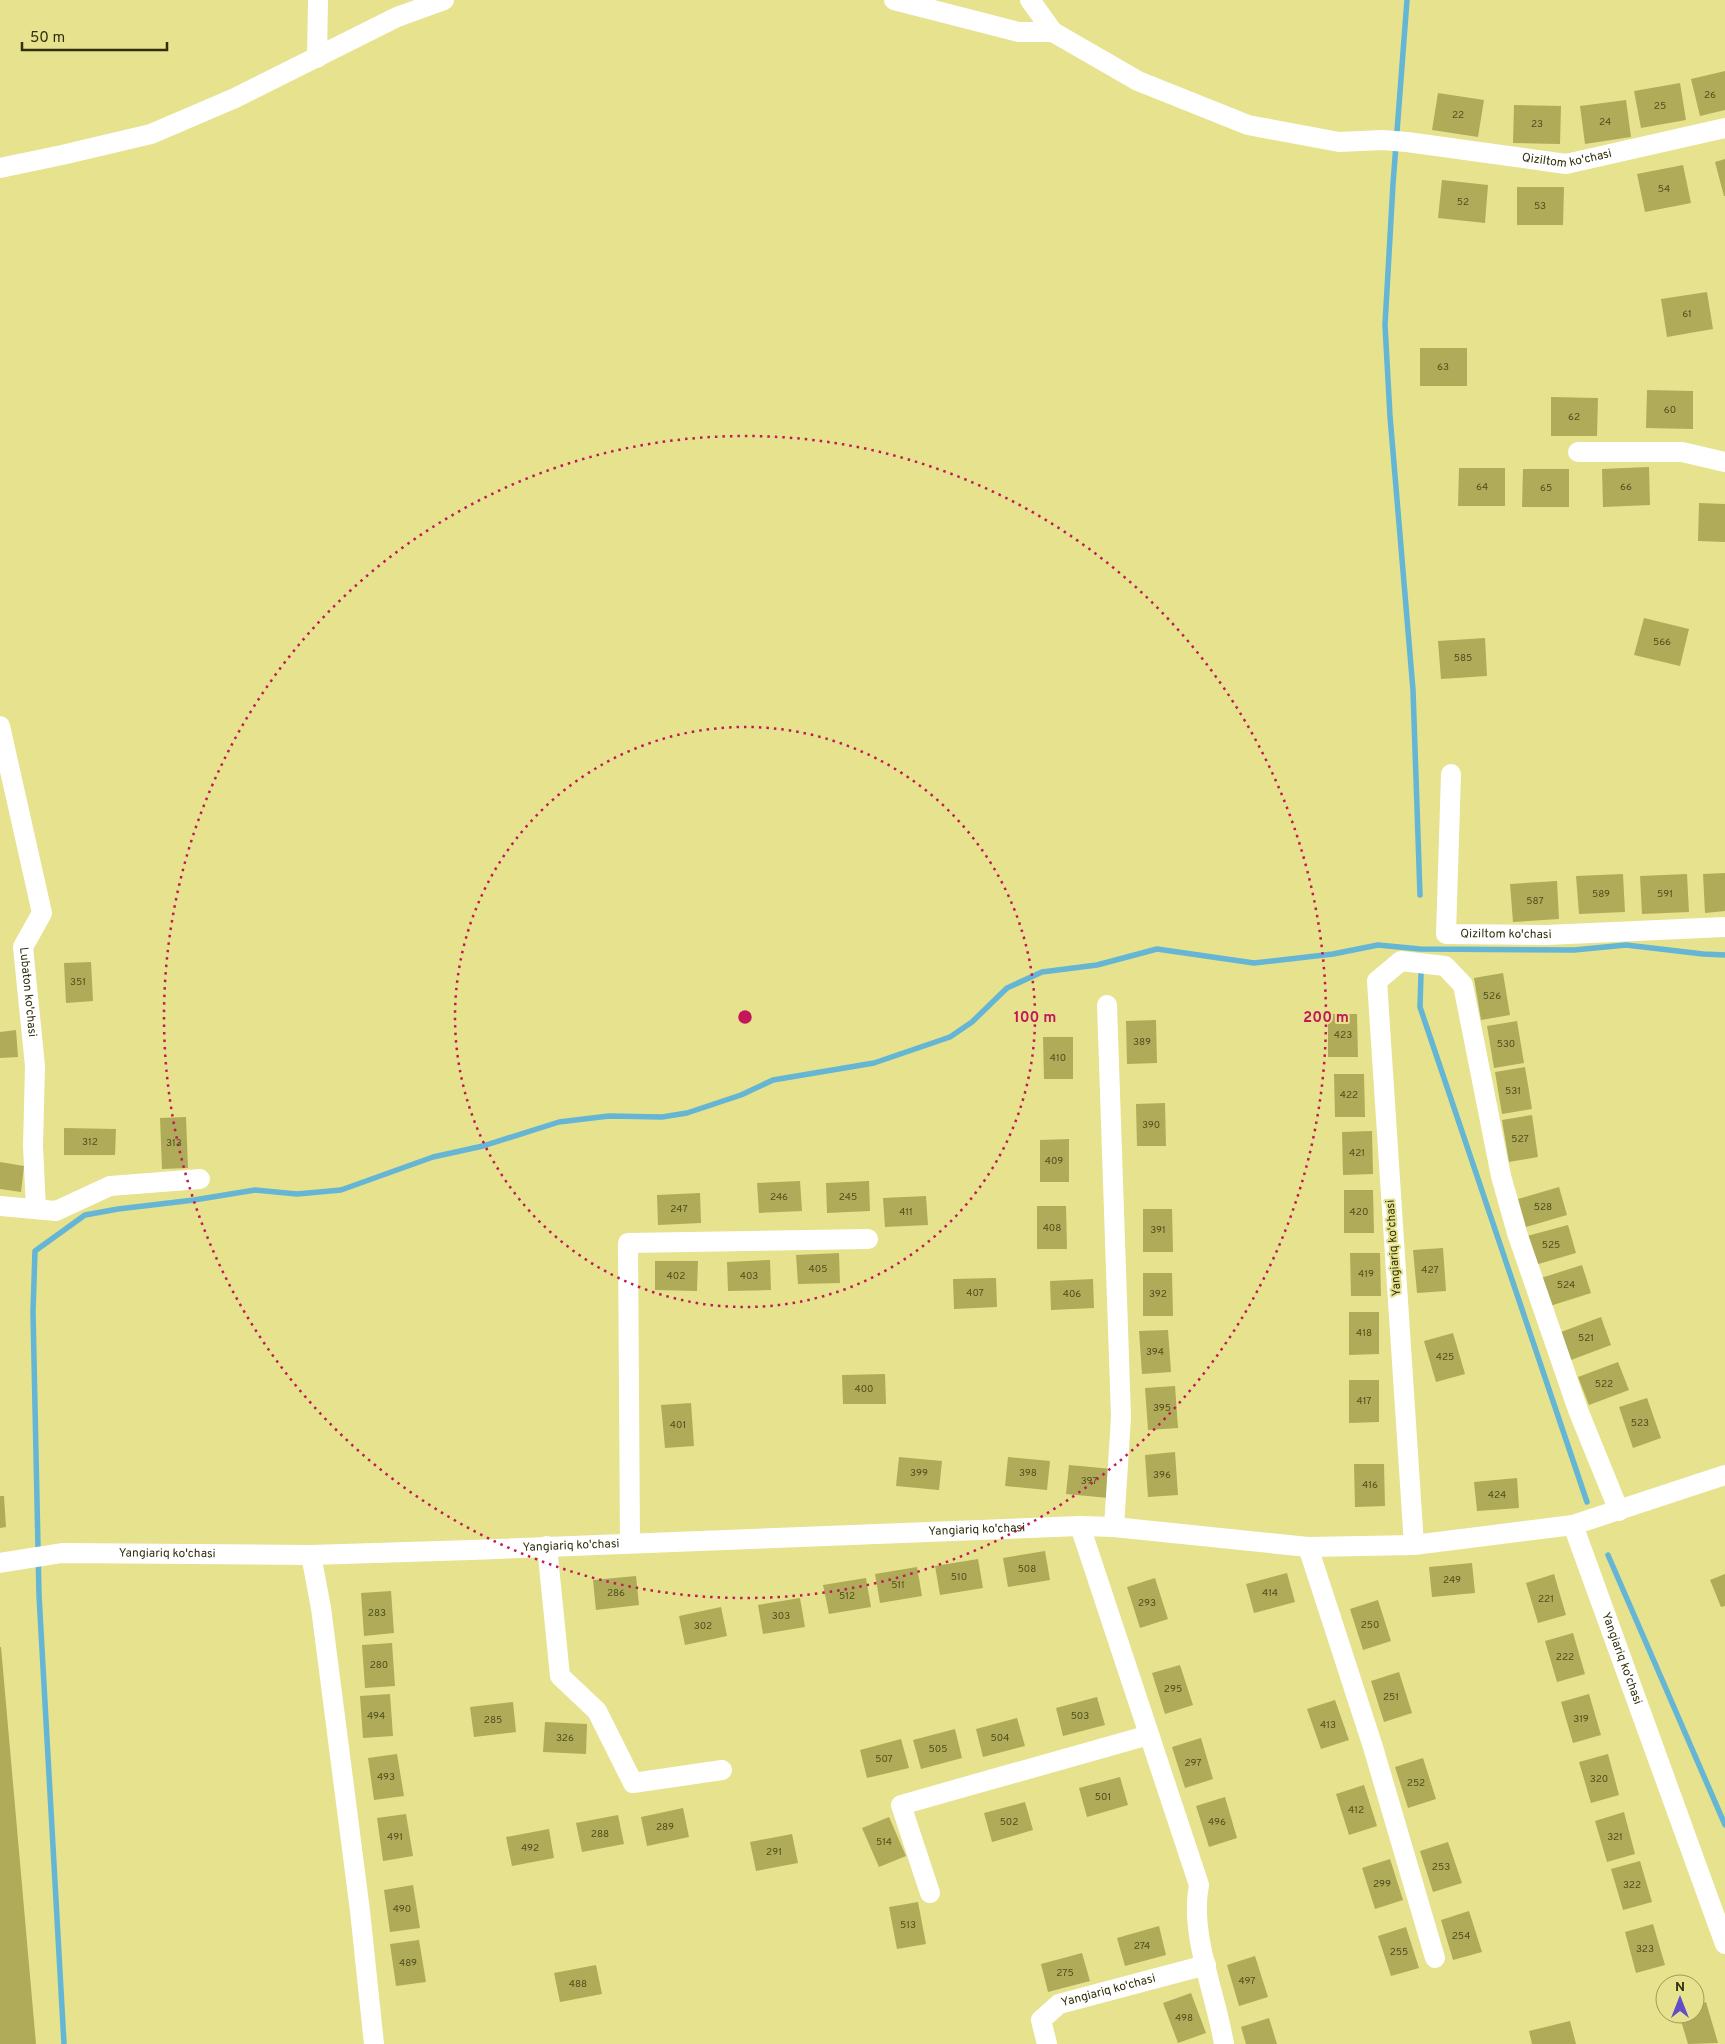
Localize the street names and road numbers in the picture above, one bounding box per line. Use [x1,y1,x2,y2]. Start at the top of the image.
street label: Qiziltom ko'chasi [1521,146,1613,172]
street label: Qiziltom ko'chasi [1460,926,1552,943]
street label: Lubaton ko'chasi [15,946,40,1038]
street label: Yangiariq ko'chasi [1383,1199,1405,1297]
street label: Yangiariq ko'chasi [928,1520,1025,1540]
street label: Yangiariq ko'chasi [522,1536,620,1556]
street label: Yangiariq ko'chasi [119,1545,216,1562]
street label: Yangiariq ko'chasi [1597,1610,1645,1707]
street label: Yangiariq ko'chasi [1060,1971,1157,2011]

